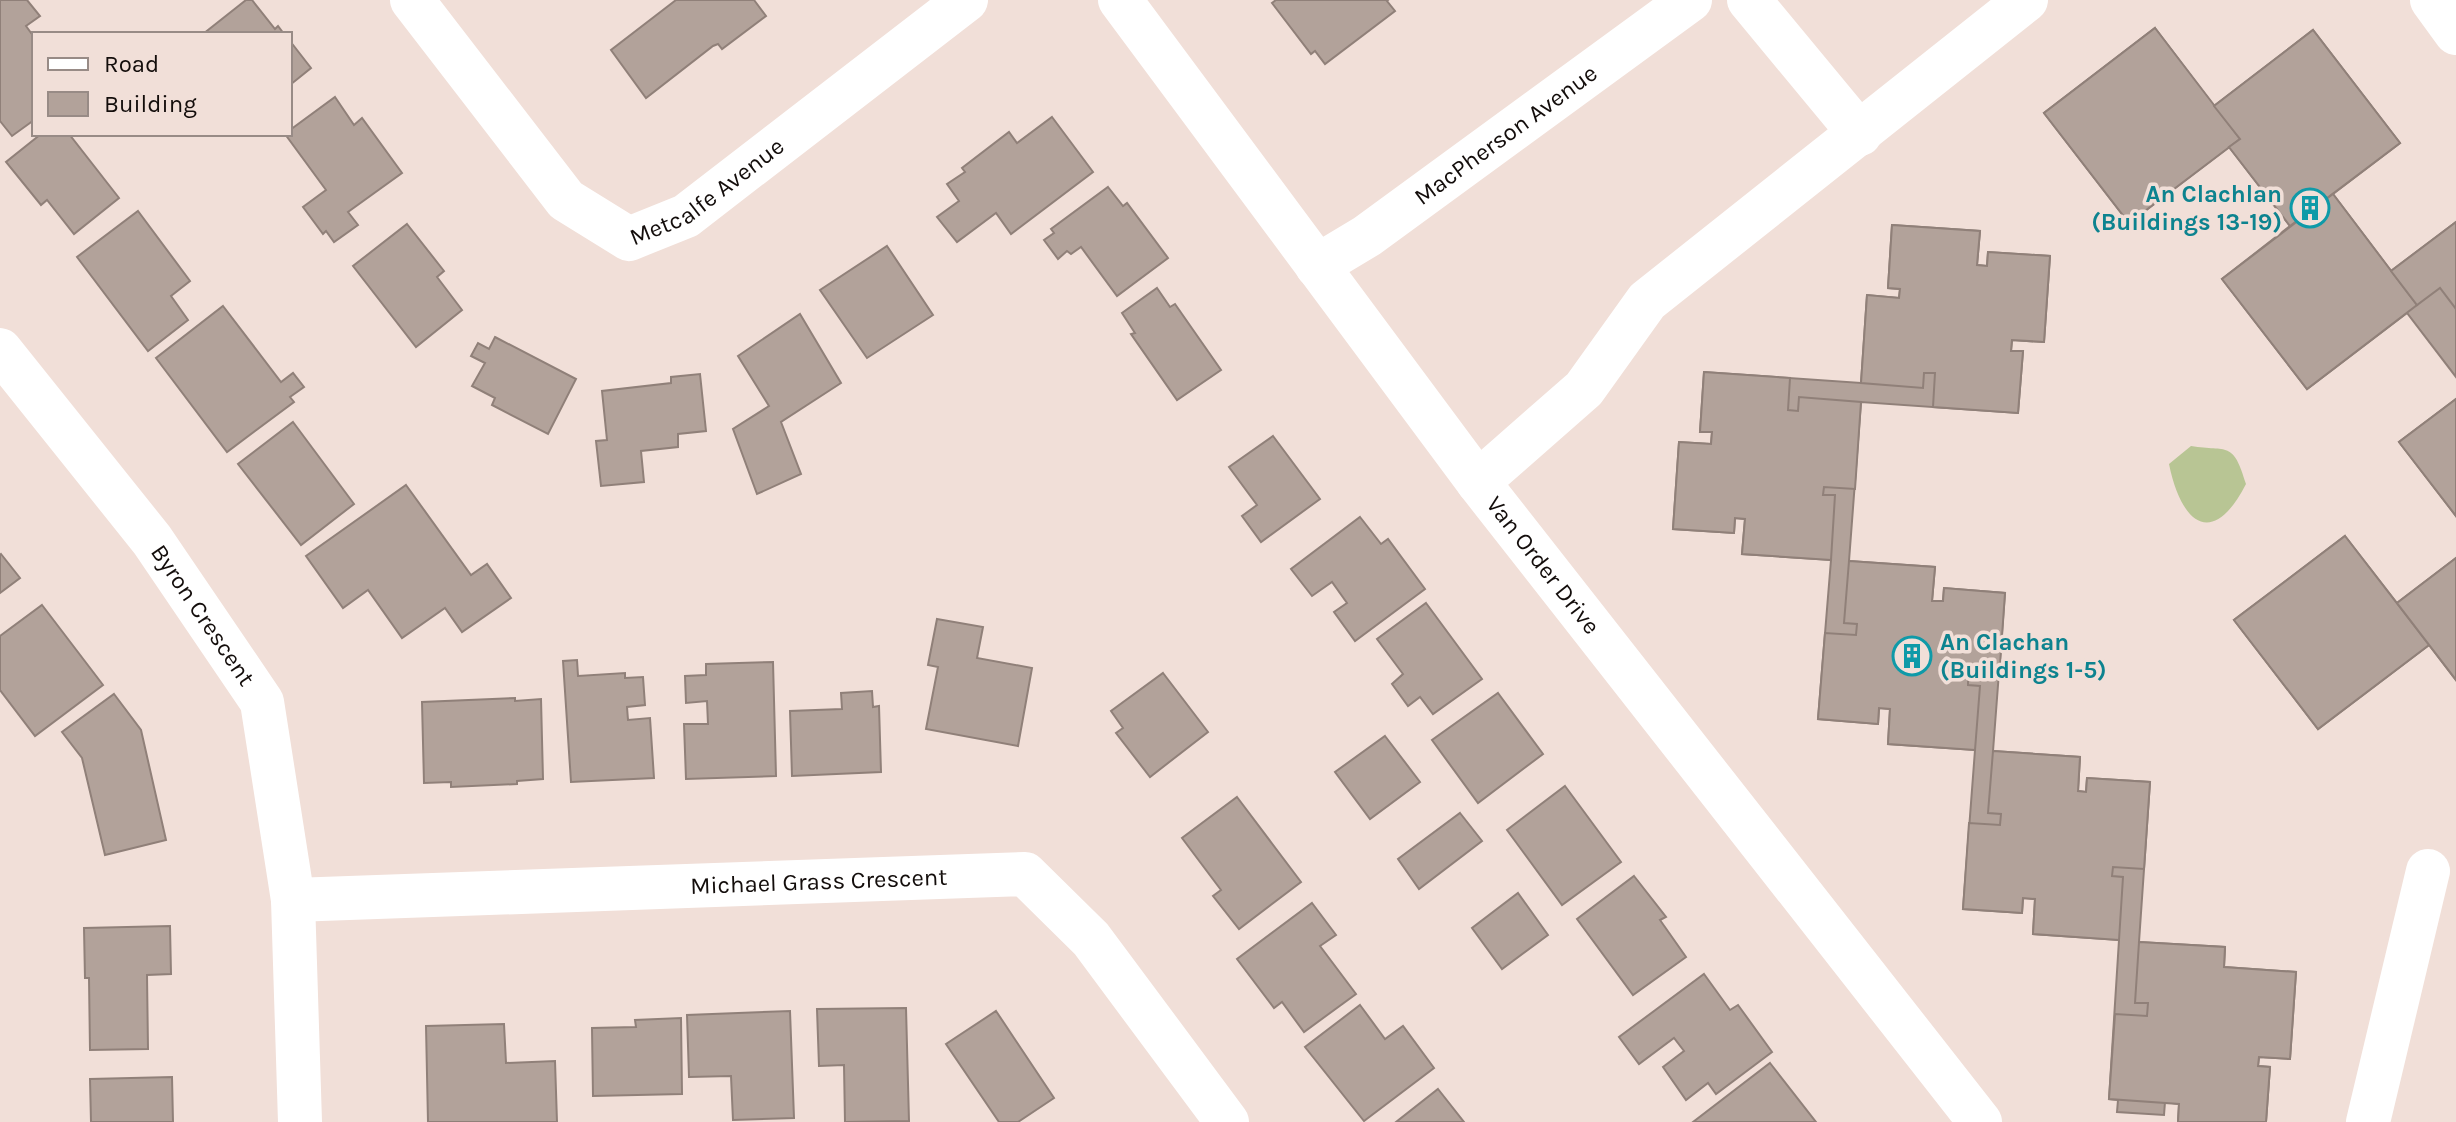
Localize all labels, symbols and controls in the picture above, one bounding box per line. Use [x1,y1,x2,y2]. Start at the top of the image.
legend [32,32,292,136]
text: Road [104,50,159,78]
street label: MacPherson Avenue [1409,59,1603,211]
text: Building [104,90,197,118]
street label: Metcalfe Avenue [625,132,789,251]
place label: An Clachlan (Buildings 13-19) [2091,180,2282,236]
building icon: An Clachlan (Buildings 13-19) [2289,187,2331,229]
street label: Van Order Drive [1481,491,1606,640]
street label: Byron Crescent [145,539,261,691]
place label: An Clachan (Buildings 1-5) [1940,628,2107,684]
building icon: An Clachan (Buildings 1-5) [1891,635,1933,677]
street label: Michael Grass Crescent [690,863,948,900]

